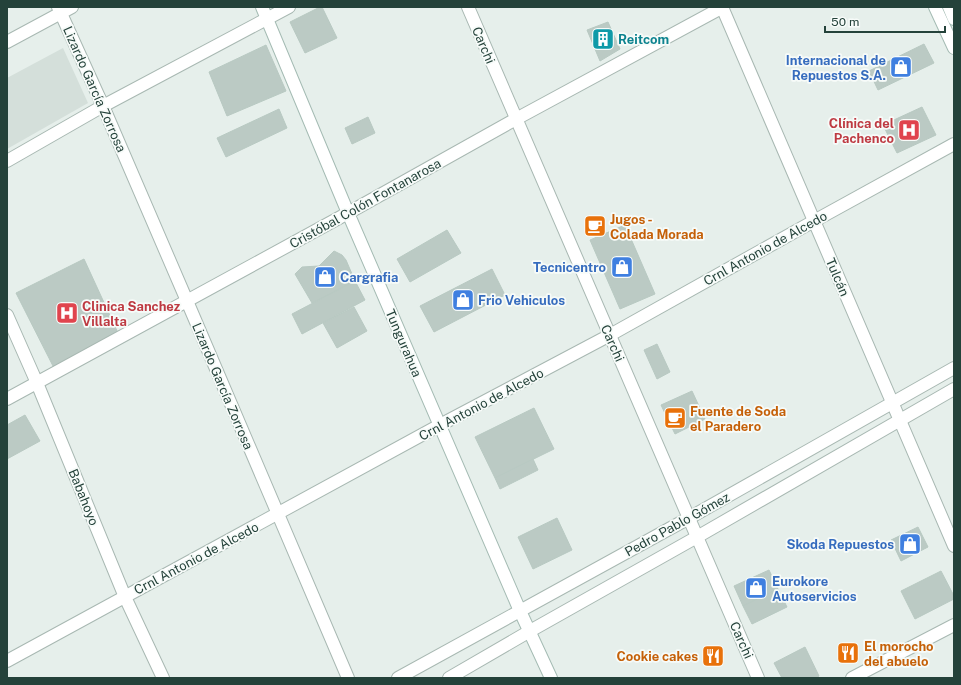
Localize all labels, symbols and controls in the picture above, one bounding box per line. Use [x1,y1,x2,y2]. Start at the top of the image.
scale bar [825,8,945,34]
text: 50 m [831,15,859,29]
street label: Lizardo García Zorrosa [60,24,129,154]
street label: Carchi [469,24,498,66]
building icon: Reitcom [590,26,616,52]
place label: Reitcom [618,32,669,47]
place label: Internacional de Repuestos S.A. [786,53,886,83]
shop icon: Internacional de Repuestos S.A. [888,54,914,80]
place label: Clínica del Pachenco [829,116,894,146]
hospital icon: Clínica del Pachenco [896,117,922,143]
street label: Cristóbal Colón Fontanarosa [287,155,444,251]
street label: Crnl Antonio de Alcedo [701,208,830,289]
place label: Jugos - Colada Morada [610,212,704,242]
cafe icon: Jugos - Colada Morada [582,213,608,239]
shop icon: Tecnicentro [609,254,635,280]
street label: Tulcán [823,256,852,298]
place label: Tecnicentro [533,260,606,275]
shop icon: Cargrafia [312,264,338,290]
place label: Cargrafia [340,270,398,285]
shop icon: Frio Vehiculos [450,287,476,313]
place label: Frio Vehiculos [478,293,565,308]
place label: Clinica Sanchez Villalta [82,299,181,329]
hospital icon: Clinica Sanchez Villalta [54,300,80,326]
street label: Tungurahua [383,307,424,379]
street label: Lizardo García Zorrosa [189,321,256,452]
street label: Carchi [598,322,627,364]
street label: Crnl Antonio de Alcedo [416,365,546,444]
place label: Fuente de Soda el Paradero [690,404,786,434]
cafe icon: Fuente de Soda el Paradero [662,405,688,431]
street label: Babahoyo [65,467,102,528]
street label: Pedro Pablo Gómez [622,489,732,559]
street label: Crnl Antonio de Alcedo [131,519,261,598]
shop icon: Skoda Repuestos [897,531,923,557]
place label: Skoda Repuestos [786,537,894,552]
place label: Eurokore Autoservicios [772,574,857,604]
shop icon: Eurokore Autoservicios [743,575,769,601]
street label: Carchi [727,619,756,661]
place label: El morocho del abuelo [864,639,934,669]
restaurant icon: El morocho del abuelo [835,640,861,666]
restaurant icon: Cookie cakes [700,643,726,669]
place label: Cookie cakes [616,649,698,664]

